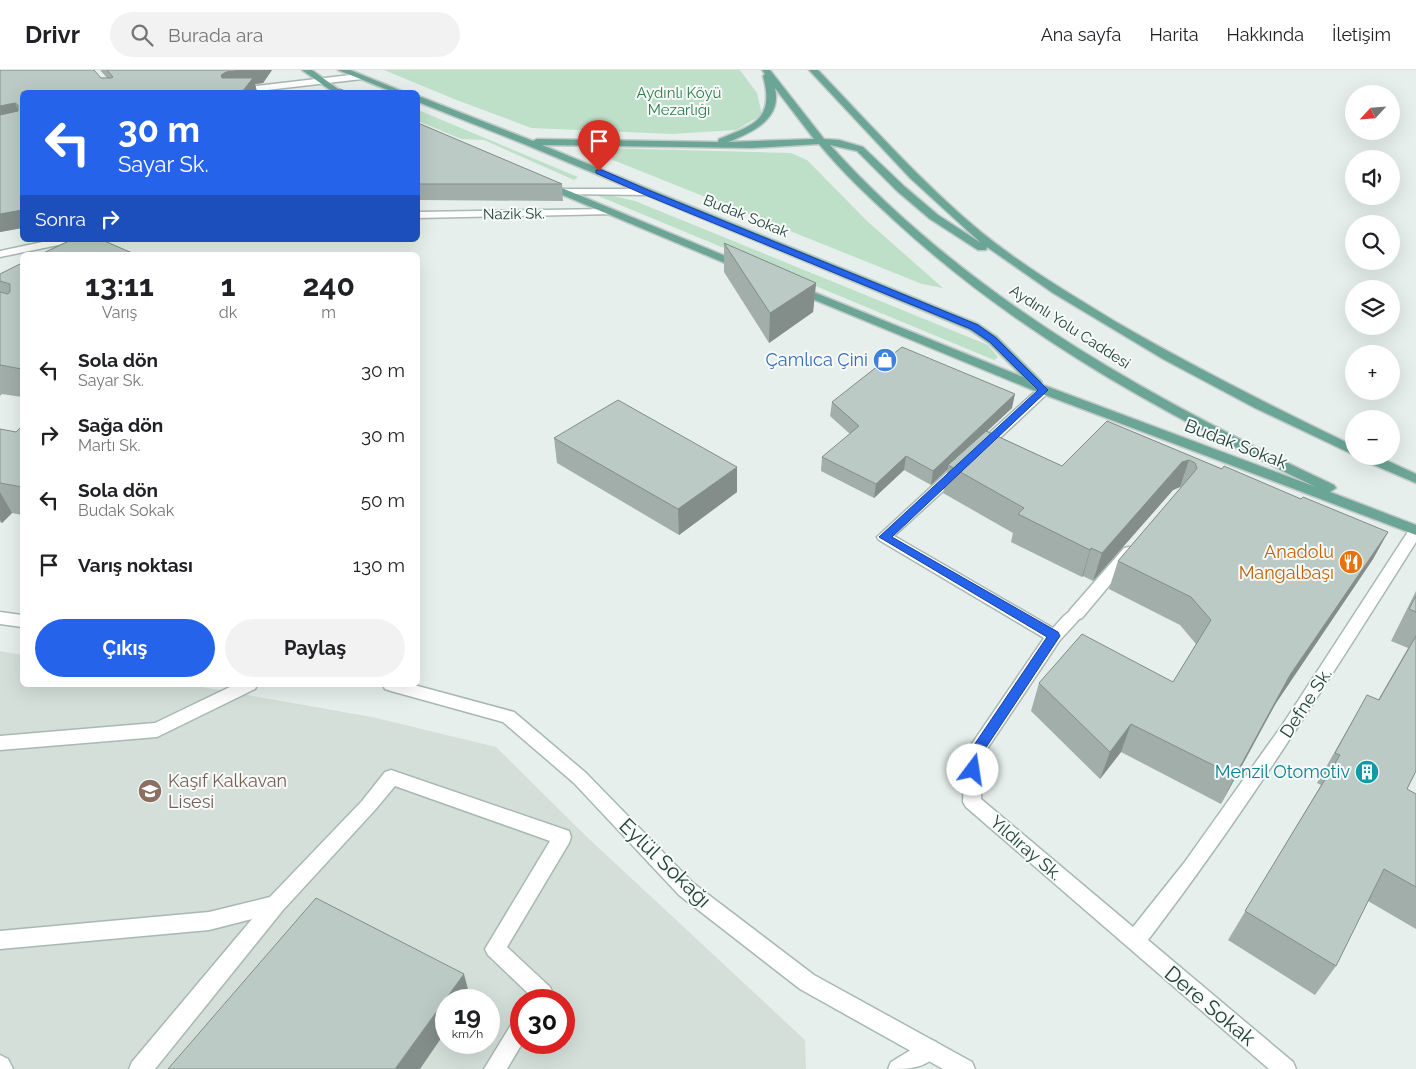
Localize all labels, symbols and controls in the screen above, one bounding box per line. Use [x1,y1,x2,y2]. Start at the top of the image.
search box [110,12,460,57]
text: Drivr [25,20,80,49]
icon: search [128,21,156,49]
text: Burada ara [168,24,263,46]
text: Ana sayfa [1041,24,1121,45]
text: Harita [1149,24,1199,45]
text: Hakkında [1227,24,1304,45]
text: İletişim [1332,24,1391,45]
park label: Aydınlı Köyü Mezarlığı [637,84,722,119]
north arrow [1345,85,1400,140]
map controls [1345,85,1400,465]
text: 30 m [118,109,200,150]
icon: left [35,110,100,175]
pin [578,120,620,171]
icon: arrive [585,127,613,155]
button: sound [1345,150,1400,205]
text: Sayar Sk. [118,151,209,177]
street label: Budak Sokak [701,191,791,241]
street label: Nazik Sk. [483,204,545,224]
icon: right [96,205,124,233]
text: Sonra [35,208,86,230]
button: search [1345,215,1400,270]
text: 13:11 [85,268,154,303]
text: 1 [221,268,235,303]
text: 240 [302,268,355,303]
button: layers [1345,280,1400,335]
street label: Aydınlı Yolu Caddesi [1006,281,1134,373]
text: Varış [102,303,137,322]
text: dk [219,303,237,322]
text: m [321,303,336,322]
button: + [1345,345,1400,400]
shop icon: Çamlıca Çini [872,347,898,373]
text: Sola dön [78,349,158,371]
place label: Çamlıca Çini [766,349,868,370]
icon: left [35,356,63,384]
text: 30 m [361,359,405,381]
text: Sayar Sk. [78,371,144,390]
button: − [1345,410,1400,465]
text: Sağa dön [78,414,163,436]
street label: Budak Sokak [1182,414,1291,473]
icon: right [35,421,63,449]
text: 30 m [361,424,405,446]
text: Martı Sk. [78,436,140,455]
text: Sola dön [78,479,158,501]
icon: left [35,486,63,514]
text: 50 m [361,489,405,511]
text: Budak Sokak [78,501,174,520]
place label: Anadolu Mangalbaşı [1239,541,1334,583]
restaurant icon: Anadolu Mangalbaşı [1338,549,1364,575]
icon: arrive [35,551,63,579]
text: Varış noktası [78,554,193,576]
text: 130 m [353,554,405,576]
button: Çıkış [35,619,215,677]
button: Paylaş [225,619,405,677]
street label: Defne Sk. [1275,664,1336,741]
position arrow [946,743,998,795]
building icon: Menzil Otomotiv [1354,759,1380,785]
place label: Menzil Otomotiv [1215,761,1350,782]
place label: Kaşıf Kalkavan Lisesi [168,770,287,812]
school or university icon: Kaşıf Kalkavan Lisesi [137,778,163,804]
street label: Yıldıray Sk. [986,811,1066,884]
street label: Eylül Sokağı [614,813,716,913]
street label: Dere Sokak [1160,960,1261,1051]
speed limit sign: 30 [510,989,575,1054]
text: 19 [454,1000,481,1030]
text: km/h [452,1027,483,1041]

